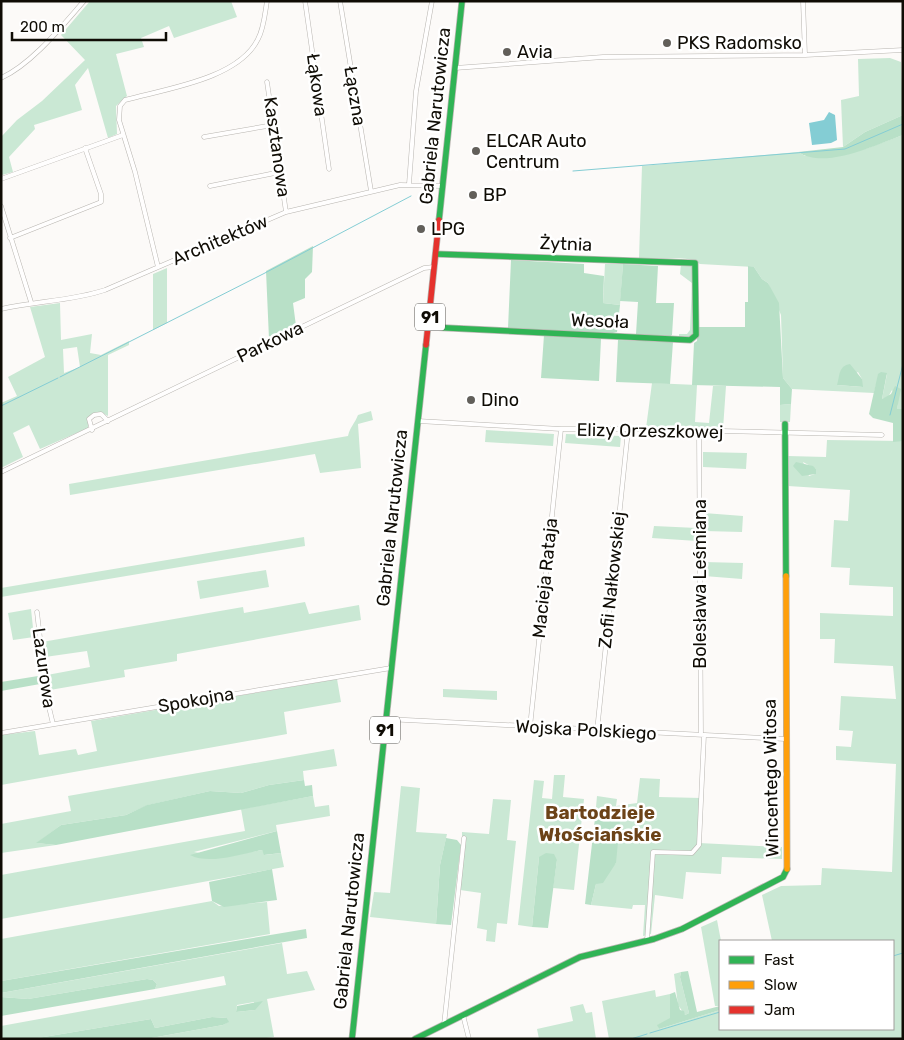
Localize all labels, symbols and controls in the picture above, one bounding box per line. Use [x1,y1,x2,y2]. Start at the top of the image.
scale bar [12,10,166,42]
text: 200 m [20,18,65,36]
street label: Gabriela Narutowicza [415,26,455,206]
place label: PKS Radomsko [677,32,802,54]
marker: PKS Radomsko [661,37,673,49]
place label: Avia [517,41,553,63]
marker: Avia [501,46,513,58]
street label: Łąkowa [302,52,332,118]
street label: Łączna [339,65,371,127]
street label: Kasztanowa [259,95,295,199]
place label: ELCAR Auto Centrum [486,130,587,173]
marker: ELCAR Auto Centrum [470,145,482,157]
place label: BP [483,184,507,206]
marker: BP [467,189,479,201]
street label: Architektów [169,210,271,270]
place label: LPG [431,218,465,240]
marker: LPG [415,223,427,235]
street label: Żytnia [539,232,593,256]
road number: 91 [415,304,445,330]
street label: Wesoła [570,309,630,333]
street label: Parkowa [233,317,307,367]
place label: Dino [481,389,519,411]
marker: Dino [465,394,477,406]
street label: Elizy Orzeszkowej [576,419,724,443]
street label: Gabriela Narutowicza [372,428,412,608]
street label: Bolesława Leśmiana [689,499,711,669]
street label: Zofii Nałkowskiej [594,511,630,649]
street label: Macieja Rataja [528,517,562,639]
street label: Lazurowa [27,626,61,710]
street label: Spokojna [156,682,236,718]
street label: Wincentego Witosa [759,699,783,857]
street label: Wojska Polskiego [515,715,657,745]
road number: 91 [370,716,400,744]
district label: Bartodzieje Włościańskie [539,801,661,846]
street label: Gabriela Narutowicza [329,831,369,1011]
legend [719,940,894,1030]
text: Fast [764,951,794,969]
text: Slow [764,976,797,994]
text: Jam [764,1001,795,1019]

